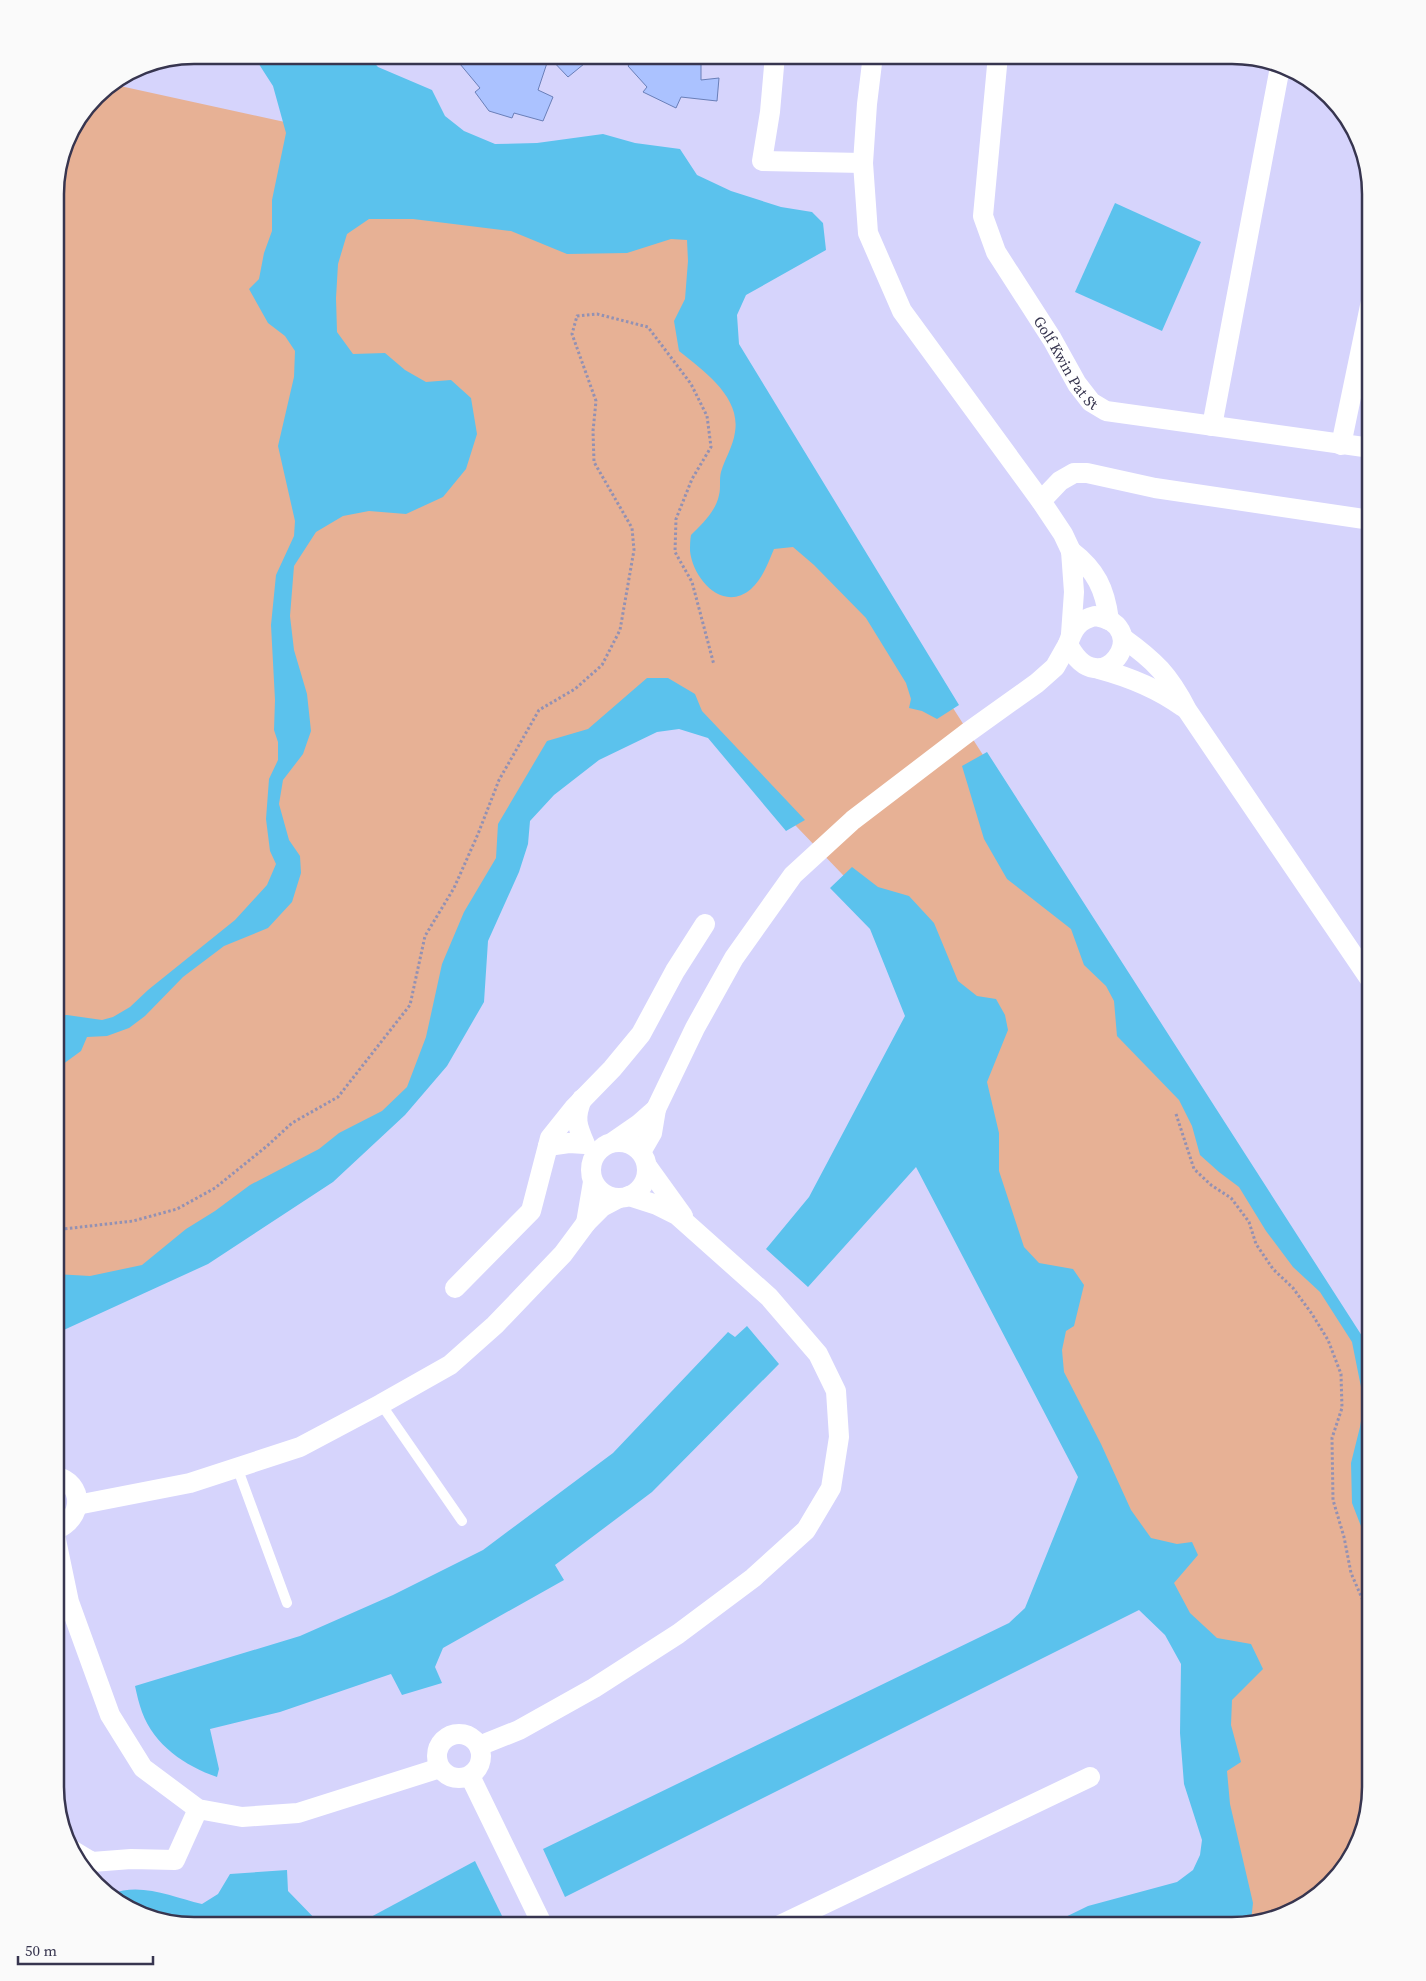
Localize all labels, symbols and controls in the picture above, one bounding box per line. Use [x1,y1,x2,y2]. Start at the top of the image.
street label: Golf Kwin Pat St [1029,312,1102,414]
scale bar [18,1934,152,1966]
text: 50 m [25,1940,57,1961]

